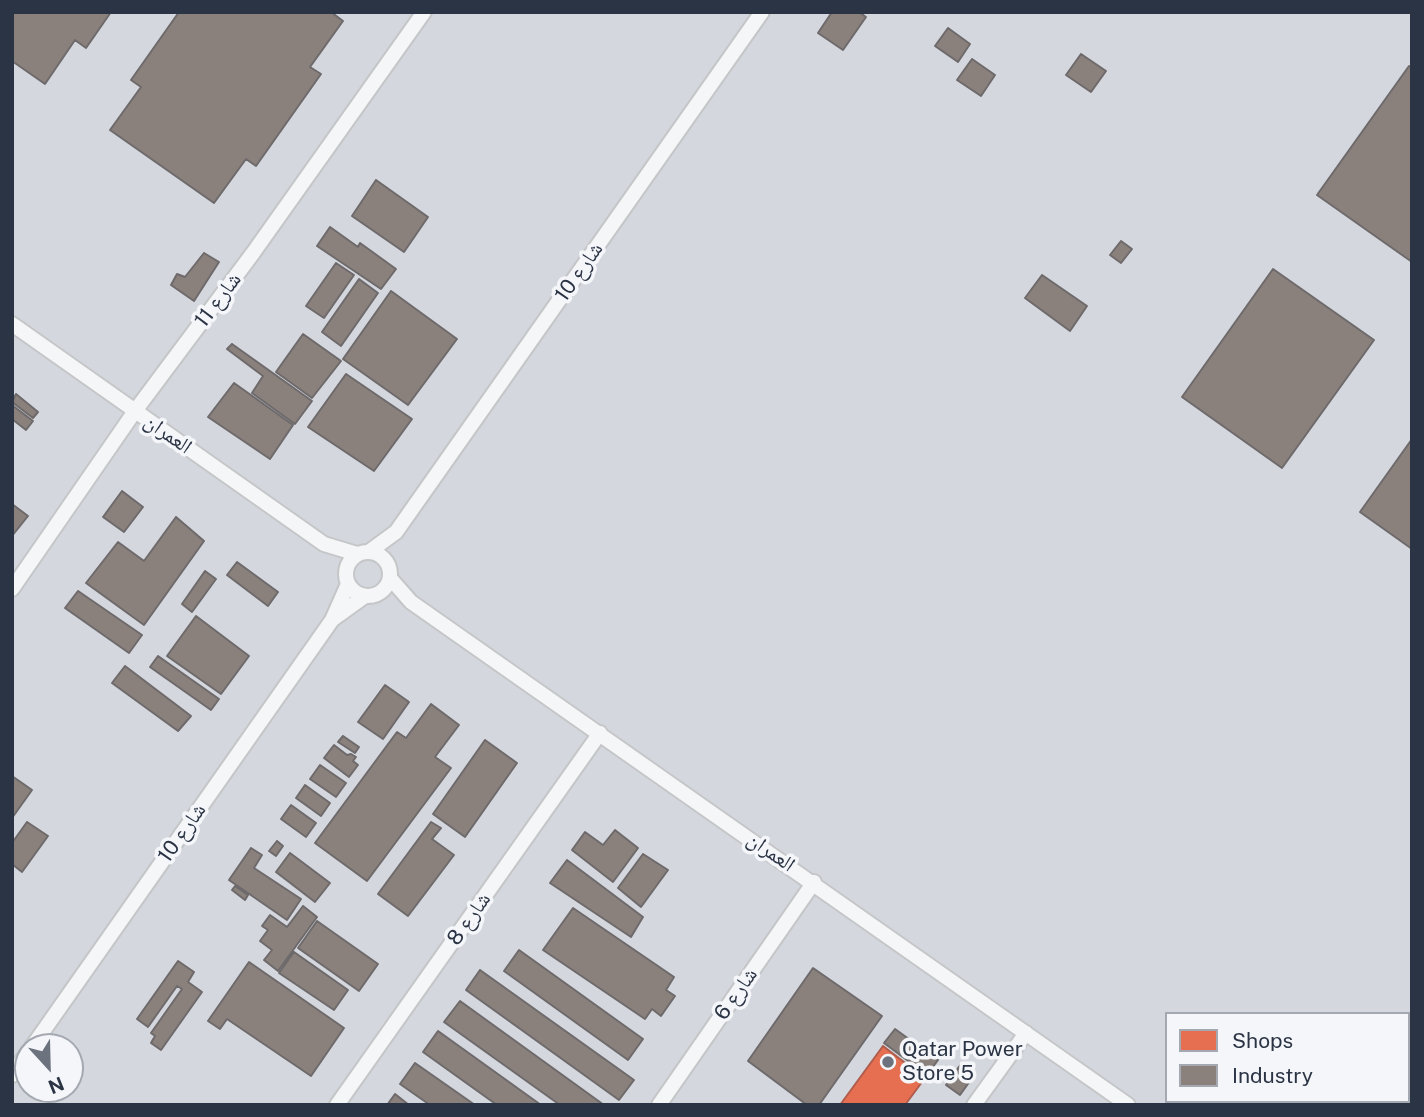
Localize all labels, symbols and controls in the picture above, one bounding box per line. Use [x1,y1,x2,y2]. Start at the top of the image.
street label: شارع 10 [550,238,608,306]
street label: شارع 11 [189,268,247,332]
street label: العمران [139,409,197,459]
street label: شارع 10 [153,799,211,867]
street label: العمران [742,827,800,877]
street label: شارع 8 [442,888,496,950]
street label: شارع 6 [709,963,763,1025]
legend [1165,1012,1410,1103]
text: Shops [1232,1028,1293,1053]
north arrow [14,1033,84,1103]
place label: Qatar Power Store 5 [902,1037,1023,1087]
marker: Qatar Power Store 5 [880,1054,896,1070]
text: Industry [1232,1063,1313,1088]
text: N [45,1073,67,1099]

